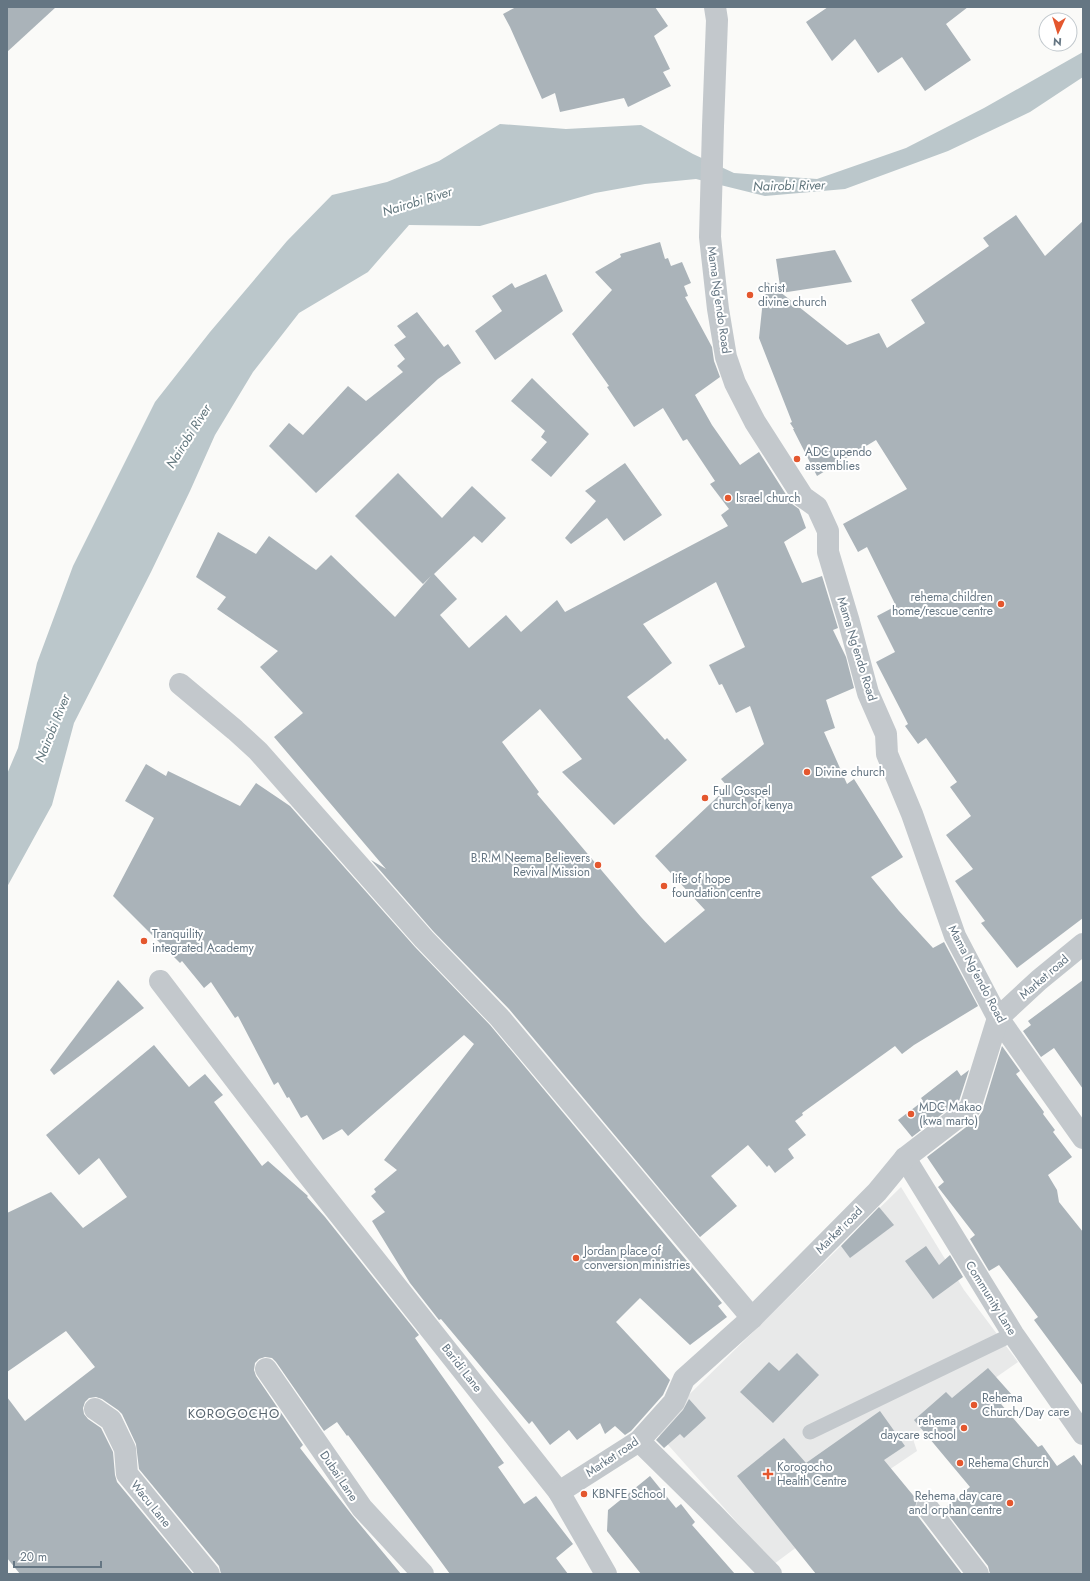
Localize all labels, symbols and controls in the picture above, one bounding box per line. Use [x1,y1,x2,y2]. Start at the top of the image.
north arrow [1038,12,1078,52]
text: N [1052,34,1062,50]
water label: Nairobi River [753,175,826,196]
water label: Nairobi River [380,182,455,221]
street label: Mama Ng'endo Road [703,245,735,355]
place label: christ divine church [758,279,827,311]
marker: christ divine church [745,290,755,300]
water label: Nairobi River [161,400,216,472]
place label: ADC upendo assemblies [805,443,872,475]
marker: ADC upendo assemblies [792,454,802,464]
place label: Israel church [736,489,801,507]
marker: Israel church [723,493,733,503]
place label: rehema children home/rescue centre [892,588,993,620]
street label: Mama Ng'endo Road [833,595,881,703]
marker: rehema children home/rescue centre [996,599,1006,609]
water label: Nairobi River [30,691,75,765]
place label: Divine church [815,763,885,781]
marker: Divine church [802,767,812,777]
place label: Full Gospel church of kenya [713,782,793,814]
marker: Full Gospel church of kenya [700,793,710,803]
place label: B.R.M Neema Believers Revival Mission [471,849,590,881]
marker: B.R.M Neema Believers Revival Mission [593,860,603,870]
place label: life of hope foundation centre [672,870,761,902]
marker: life of hope foundation centre [659,881,669,891]
street label: Mama Ng'endo Road [944,922,1010,1026]
place label: Tranquility integrated Academy [152,925,254,957]
marker: Tranquility integrated Academy [139,936,149,946]
street label: Market road [1015,950,1073,1004]
place label: MDC Makao (kwa marto) [919,1098,982,1130]
marker: MDC Makao (kwa marto) [906,1109,916,1119]
street label: Market road [811,1202,867,1258]
place label: Jordan place of conversion ministries [582,1242,690,1274]
marker: Jordan place of conversion ministries [571,1253,581,1263]
street label: Community Lane [961,1257,1021,1339]
street label: Baridi Lane [437,1340,487,1396]
place label: Rehema Church/Day care [982,1389,1069,1421]
marker: Rehema Church/Day care [969,1400,979,1410]
district label: KOROGOCHO [188,1404,280,1423]
place label: rehema daycare school [880,1412,956,1444]
marker: rehema daycare school [959,1423,969,1433]
street label: Market road [582,1433,642,1481]
street label: Dubai Lane [315,1447,363,1505]
place label: Rehema Church [968,1454,1049,1472]
place label: Korogocho Health Centre [777,1458,847,1490]
marker: Rehema Church [955,1458,965,1468]
marker: Korogocho Health Centre [762,1468,774,1480]
street label: Wacu Lane [126,1477,176,1531]
place label: KBNFE School [592,1485,665,1503]
place label: Rehema day care and orphan centre [909,1487,1002,1519]
marker: KBNFE School [579,1489,589,1499]
marker: Rehema day care and orphan centre [1005,1498,1015,1508]
scale bar [14,1543,101,1569]
text: 20 m [20,1548,47,1566]

